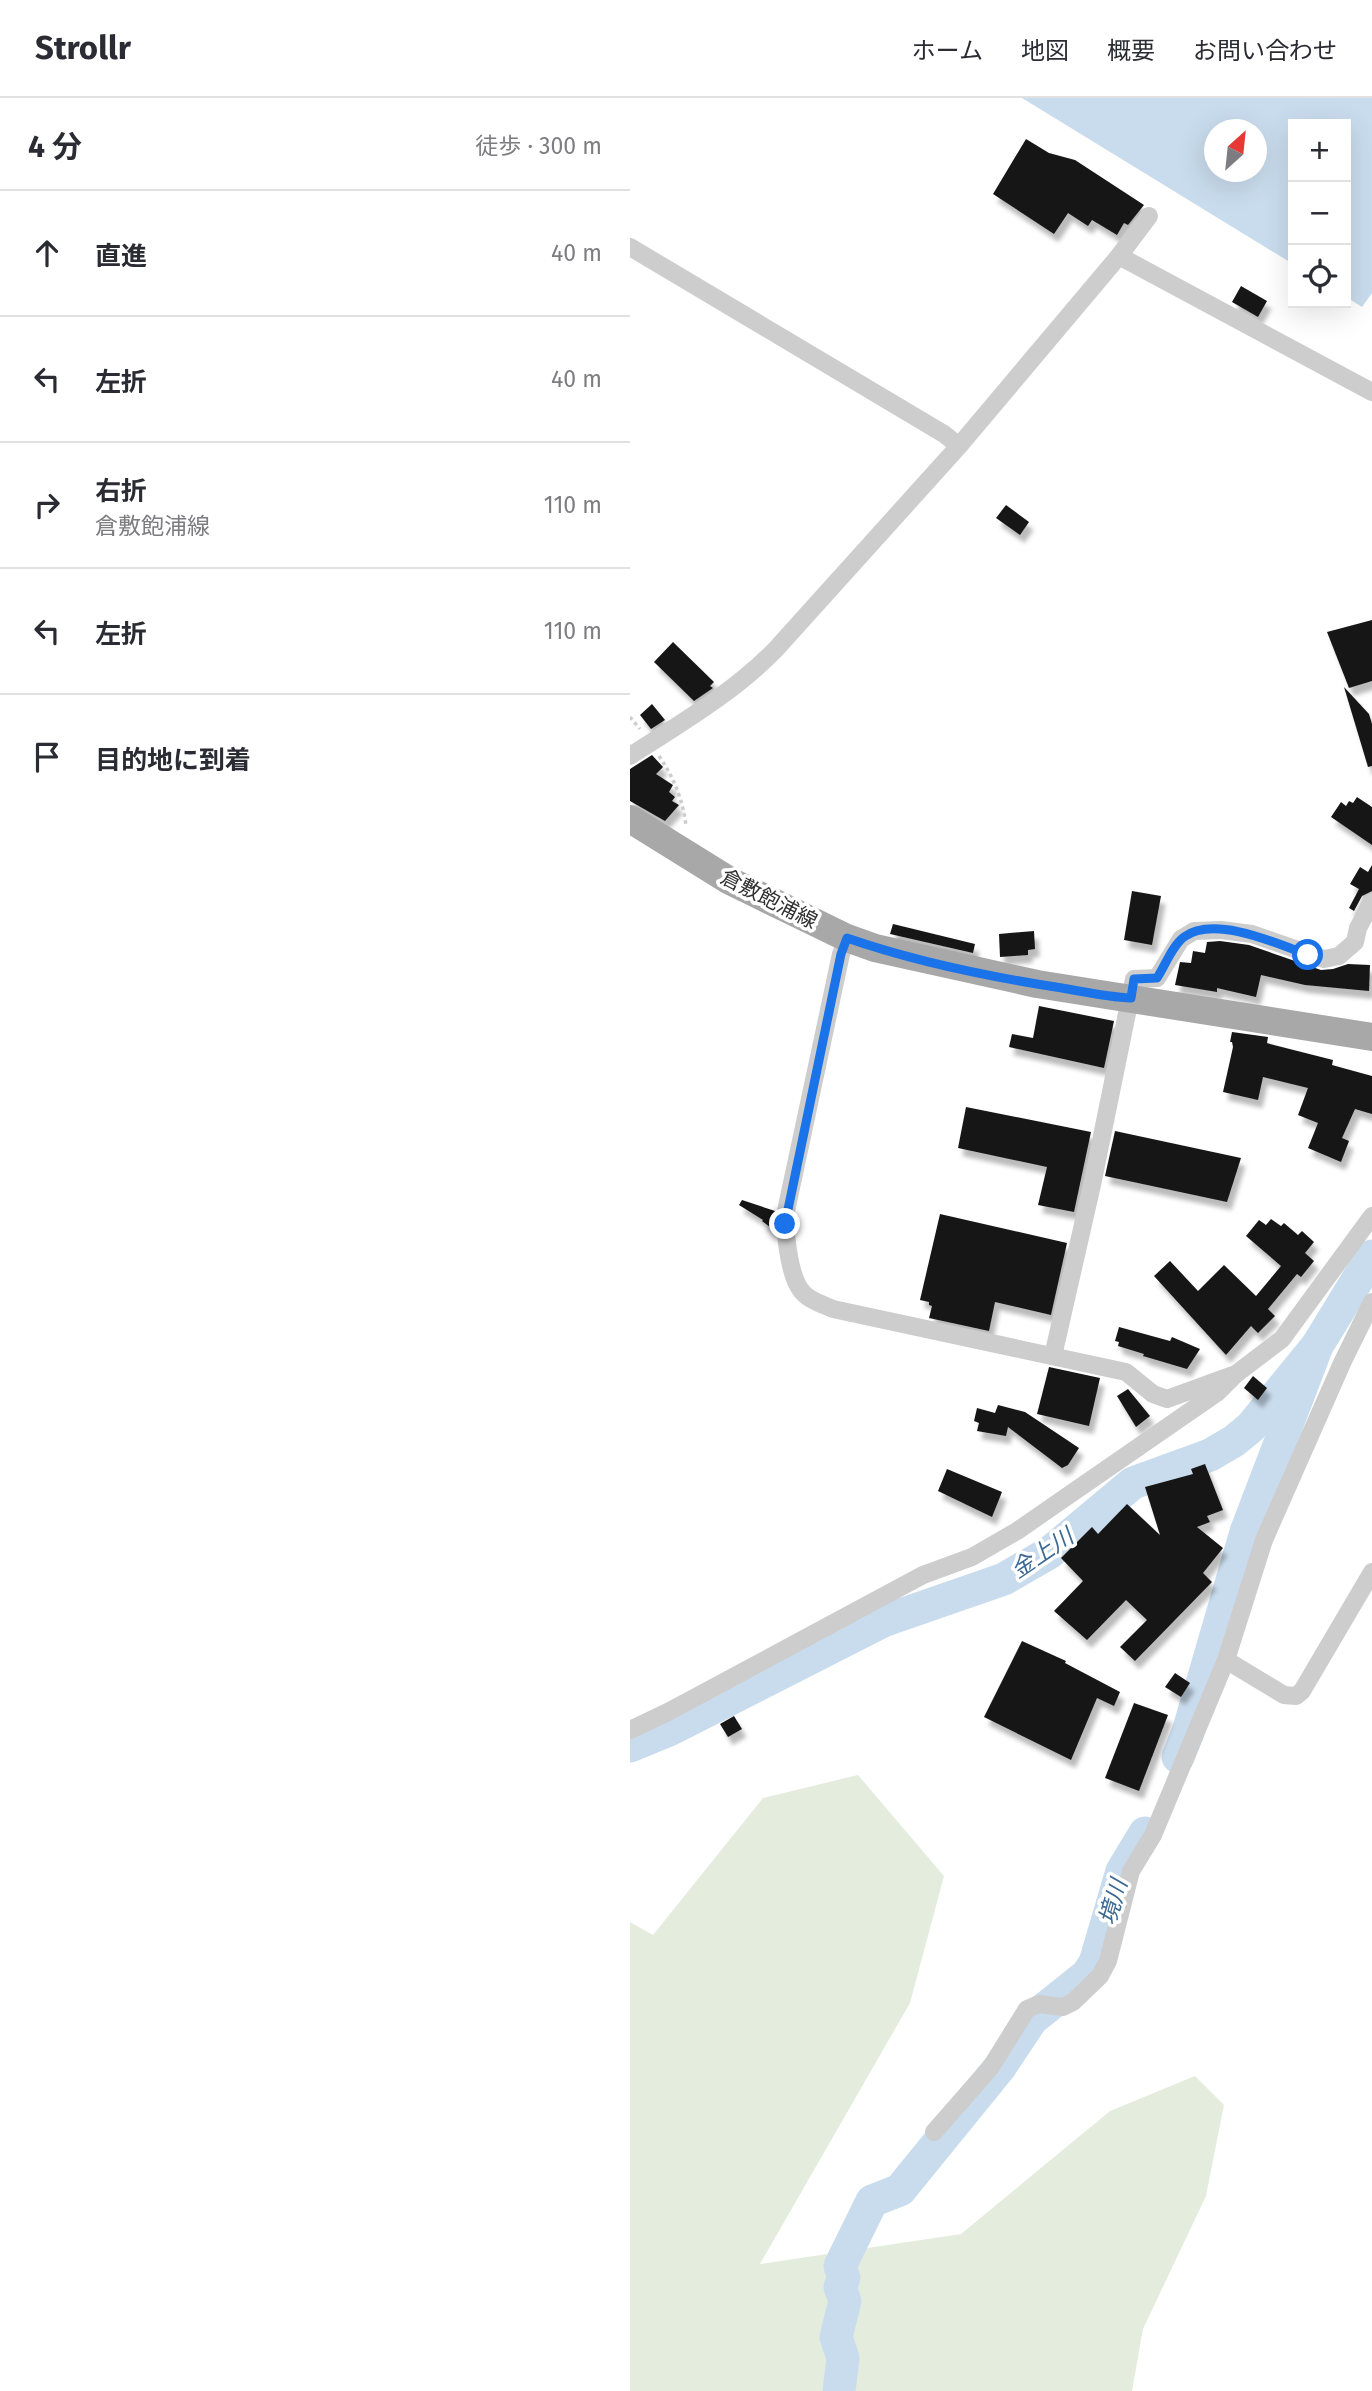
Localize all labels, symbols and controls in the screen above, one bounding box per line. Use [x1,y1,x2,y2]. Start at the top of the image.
text: Strollr [35,28,131,68]
text: ホーム [912,37,983,65]
text: 地図 [1021,37,1069,65]
text: 概要 [1107,37,1155,65]
text: お問い合わせ [1193,37,1337,65]
north arrow [1204,119,1267,182]
map controls [1288,119,1351,308]
button: + [1288,119,1351,182]
text: 4 分 [28,129,82,165]
text: 徒歩 · 300 m [475,132,602,160]
button: − [1288,182,1351,245]
icon: ahead [28,234,66,272]
text: 40 m [551,239,602,267]
text: 直進 [95,241,147,272]
button: locate [1288,245,1351,308]
icon: left [28,360,66,398]
text: 40 m [551,365,602,393]
text: 左折 [95,367,147,398]
text: 右折 [95,476,147,507]
icon: right [28,486,66,524]
text: 110 m [544,491,602,519]
text: 倉敷飽浦線 [95,512,210,540]
icon: left [28,612,66,650]
text: 110 m [544,617,602,645]
text: 左折 [95,619,147,650]
icon: arrive [28,738,66,776]
text: 目的地に到着 [95,745,251,776]
street label: 倉敷飽浦線 [716,864,822,934]
route start [1292,939,1323,970]
route end [769,1208,800,1239]
water label: 金上川 [1006,1520,1081,1584]
water label: 境川 [1093,1873,1134,1928]

